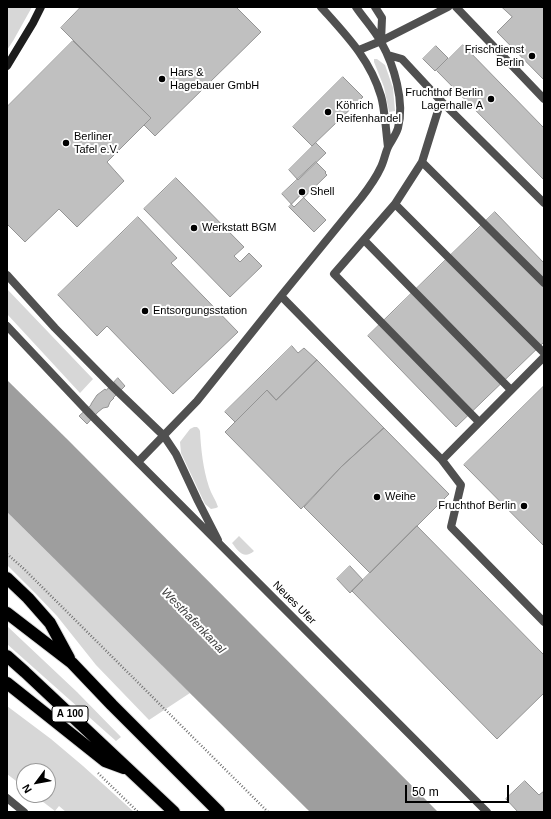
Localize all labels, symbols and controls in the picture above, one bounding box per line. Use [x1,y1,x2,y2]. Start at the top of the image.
place label: Frischdienst Berlin [465,43,524,69]
marker: Frischdienst Berlin [527,51,537,61]
place label: Hars & Hagebauer GmbH [170,66,259,92]
marker: Hars & Hagebauer GmbH [157,74,167,84]
place label: Fruchthof Berlin Lagerhalle A [405,86,483,112]
marker: Fruchthof Berlin Lagerhalle A [486,94,496,104]
place label: Köhrich Reifenhandel [336,99,401,125]
marker: Köhrich Reifenhandel [323,107,333,117]
place label: Berliner Tafel e.V. [74,130,119,156]
marker: Berliner Tafel e.V. [61,138,71,148]
place label: Shell [310,185,334,199]
marker: Shell [297,187,307,197]
place label: Werkstatt BGM [202,221,276,235]
marker: Werkstatt BGM [189,223,199,233]
place label: Entsorgungsstation [153,304,247,318]
marker: Entsorgungsstation [140,306,150,316]
place label: Weihe [385,490,416,504]
marker: Weihe [372,492,382,502]
place label: Fruchthof Berlin [438,499,516,513]
marker: Fruchthof Berlin [519,501,529,511]
street label: Neues Ufer [270,579,318,627]
water label: Westhafenkanal [158,585,228,657]
road number: A 100 [52,706,88,722]
north arrow [16,763,56,803]
scale bar [407,777,511,803]
text: N [19,782,34,795]
text: 50 m [412,785,439,799]

